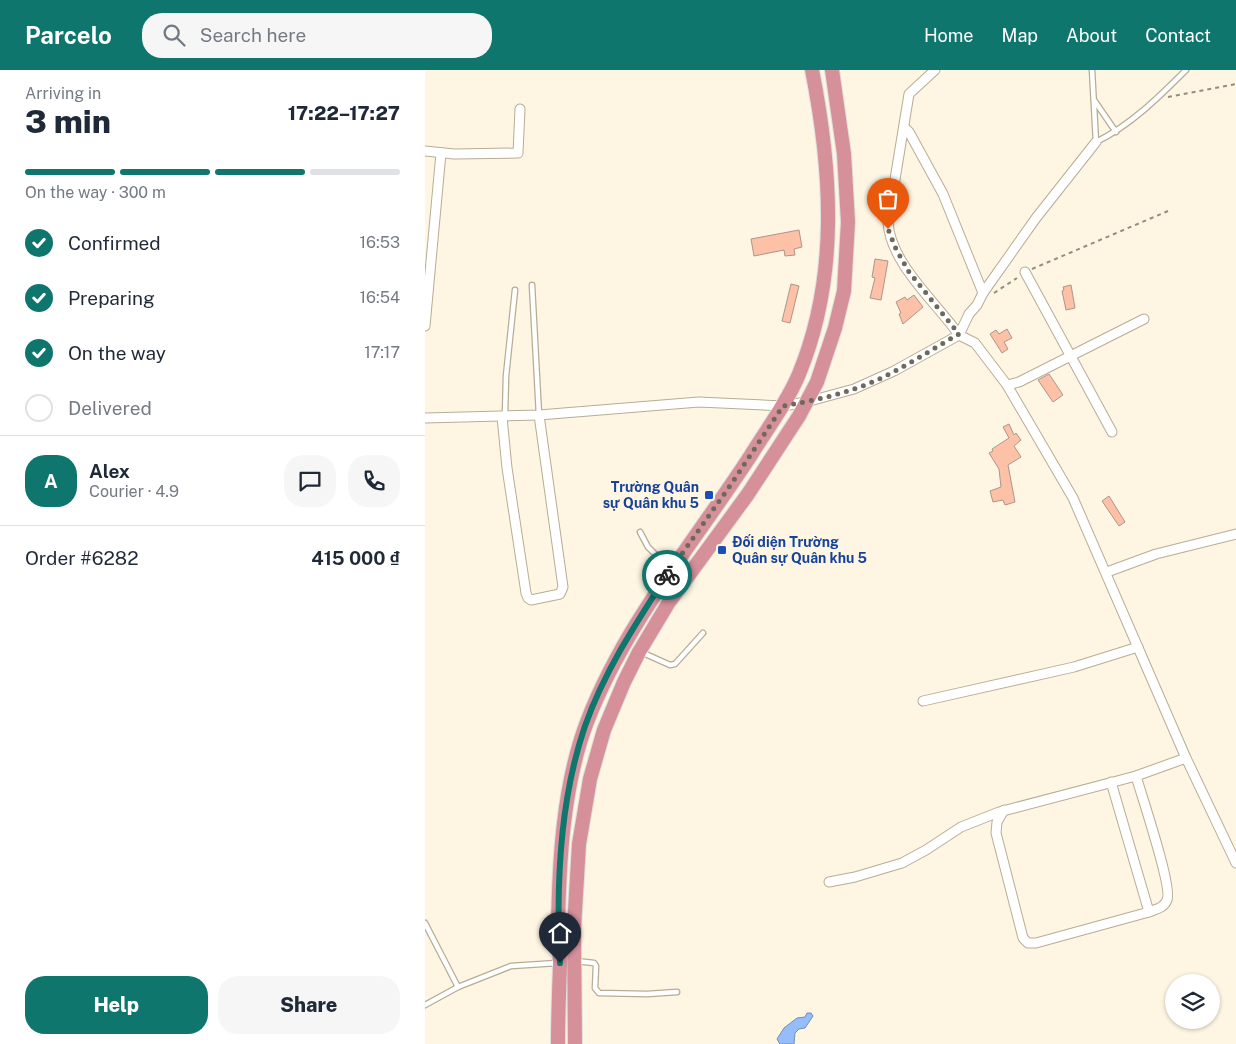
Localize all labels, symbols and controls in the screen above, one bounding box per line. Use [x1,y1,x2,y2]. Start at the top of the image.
search box [142,13,492,58]
text: Parcelo [25,21,112,49]
icon: search [160,21,188,49]
text: Search here [200,24,306,46]
text: Home [924,25,974,46]
text: Map [1002,25,1038,46]
text: About [1066,25,1117,46]
text: Contact [1145,25,1211,46]
text: Arriving in [25,84,101,103]
text: 17:22–17:27 [288,102,400,124]
text: 3 min [25,103,111,140]
pin [867,178,909,229]
text: On the way · 300 m [25,183,166,202]
icon: bag [874,185,902,213]
icon: check [25,229,53,257]
text: Confirmed [68,232,161,254]
text: 16:53 [360,233,400,252]
icon: check [25,284,53,312]
text: Preparing [68,287,155,309]
text: 16:54 [360,288,400,307]
icon: check [25,339,53,367]
text: On the way [68,342,166,364]
text: 17:17 [364,343,400,362]
text: Delivered [68,397,152,419]
button: chat [284,455,336,507]
button: phone [348,455,400,507]
text: Alex [89,460,130,482]
text: A [44,470,58,492]
place label: Trường Quân sự Quân khu 5 [603,479,699,511]
text: Courier · 4.9 [89,482,179,501]
marker: Trường Quân sự Quân khu 5 [703,489,715,501]
place label: Đối diện Trường Quân sự Quân khu 5 [732,534,867,566]
marker: Đối diện Trường Quân sự Quân khu 5 [716,544,728,556]
text: Order #6282 [25,547,138,569]
text: 415 000 ₫ [311,547,400,569]
courier [642,550,692,600]
icon: bike [653,561,681,589]
pin [539,912,581,963]
icon: home [546,919,574,947]
map controls [1165,974,1220,1029]
button: layers [1165,974,1220,1029]
button: Help [25,976,208,1034]
button: Share [218,976,400,1034]

